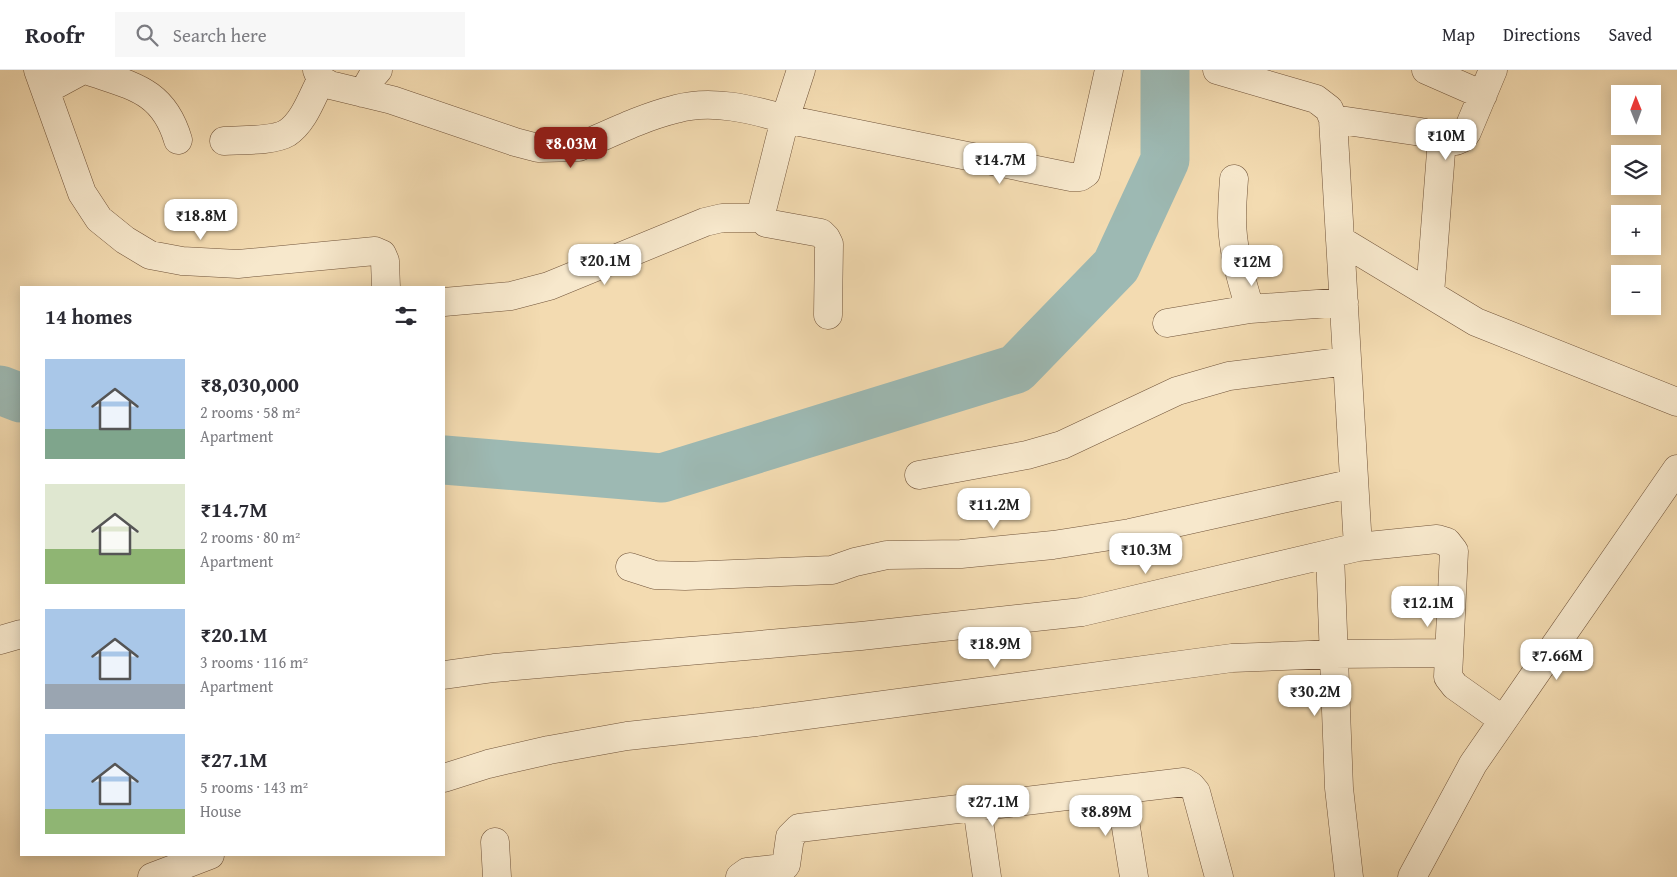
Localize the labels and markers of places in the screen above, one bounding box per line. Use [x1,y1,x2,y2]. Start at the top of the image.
pin: ₹10M [1416,118,1476,161]
pin: ₹8.03M [530,126,612,169]
pin: ₹14.7M [959,142,1041,185]
pin: ₹18.8M [160,198,242,241]
pin: ₹20.1M [564,244,646,286]
pin: ₹12M [1222,244,1282,287]
pin: ₹11.2M [953,488,1035,530]
pin: ₹10.3M [1105,532,1187,575]
pin: ₹12.1M [1387,586,1469,628]
pin: ₹18.9M [954,626,1036,669]
pin: ₹7.66M [1516,638,1598,681]
pin: ₹30.2M [1274,674,1356,717]
pin: ₹27.1M [952,784,1034,827]
pin: ₹8.89M [1065,794,1147,837]

